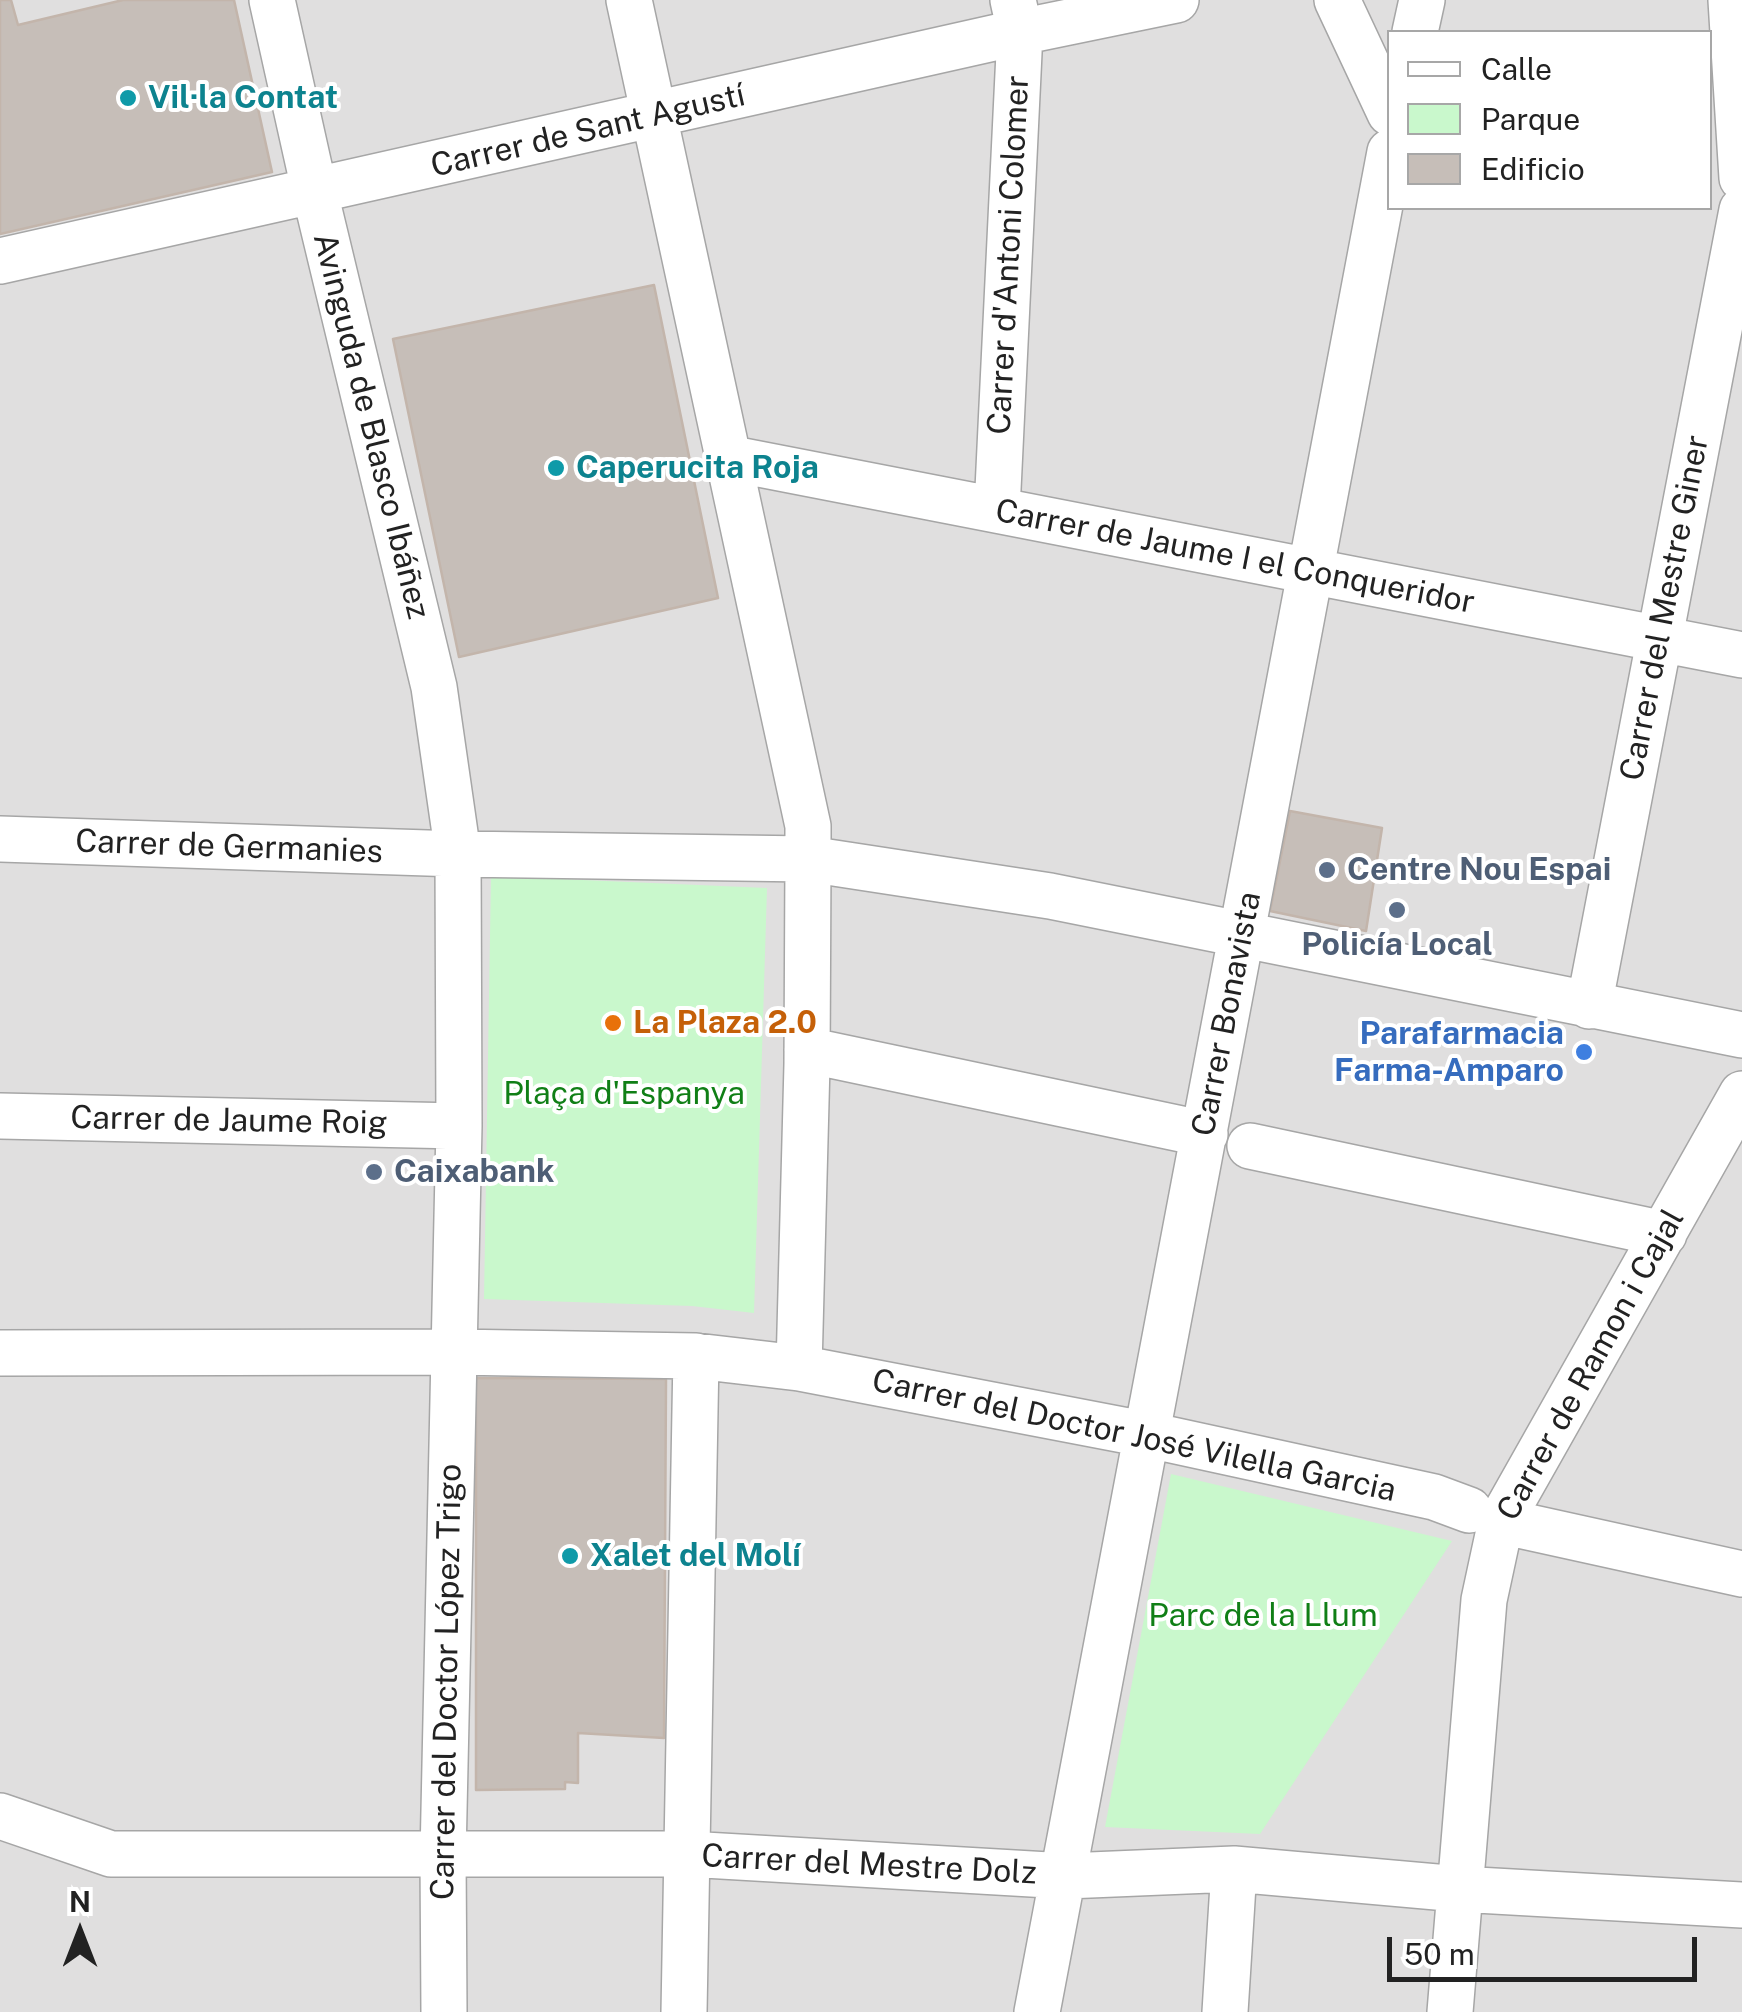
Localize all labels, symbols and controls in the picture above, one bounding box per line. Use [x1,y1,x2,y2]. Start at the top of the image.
legend [1387,30,1712,210]
text: Calle [1481,51,1552,87]
street label: Carrer d'Antoni Colomer [980,74,1038,436]
street label: Carrer de Sant Agustí [427,76,749,186]
place label: Vil·la Contat [148,79,338,117]
marker: Vil·la Contat [117,87,139,109]
text: Parque [1481,101,1580,137]
text: Edificio [1481,151,1585,187]
street label: Avinguda de Blasco Ibáñez [304,229,438,623]
street label: Carrer del Mestre Giner [1613,432,1717,784]
place label: Caperucita Roja [576,449,819,487]
marker: Caperucita Roja [545,457,567,479]
street label: Carrer de Jaume I el Conqueridor [992,492,1478,622]
street label: Carrer de Germanies [75,822,383,872]
place label: Centre Nou Espai [1347,851,1611,889]
marker: Centre Nou Espai [1316,859,1338,881]
street label: Carrer Bonavista [1185,889,1269,1139]
marker: Policía Local [1386,899,1408,921]
place label: Policía Local [1301,926,1493,964]
place label: La Plaza 2.0 [633,1004,817,1042]
marker: La Plaza 2.0 [602,1012,624,1034]
place label: Parafarmacia Farma-Amparo [1334,1015,1564,1090]
marker: Parafarmacia Farma-Amparo [1573,1041,1595,1063]
park label: Plaça d'Espanya [503,1075,745,1113]
street label: Carrer de Jaume Roig [70,1099,388,1143]
place label: Caixabank [394,1153,555,1191]
marker: Caixabank [363,1161,385,1183]
street label: Carrer de Ramon i Cajal [1489,1203,1693,1527]
street label: Carrer del Doctor José Vilella Garcia [869,1362,1399,1510]
street label: Carrer del Doctor López Trigo [424,1463,470,1901]
place label: Xalet del Molí [590,1537,801,1575]
marker: Xalet del Molí [559,1545,581,1567]
park label: Parc de la Llum [1148,1597,1378,1635]
street label: Carrer del Mestre Dolz [700,1837,1038,1893]
north arrow [30,1882,130,1982]
text: N [69,1885,91,1918]
scale bar [1392,1917,1702,1979]
text: 50 m [1404,1936,1475,1972]

